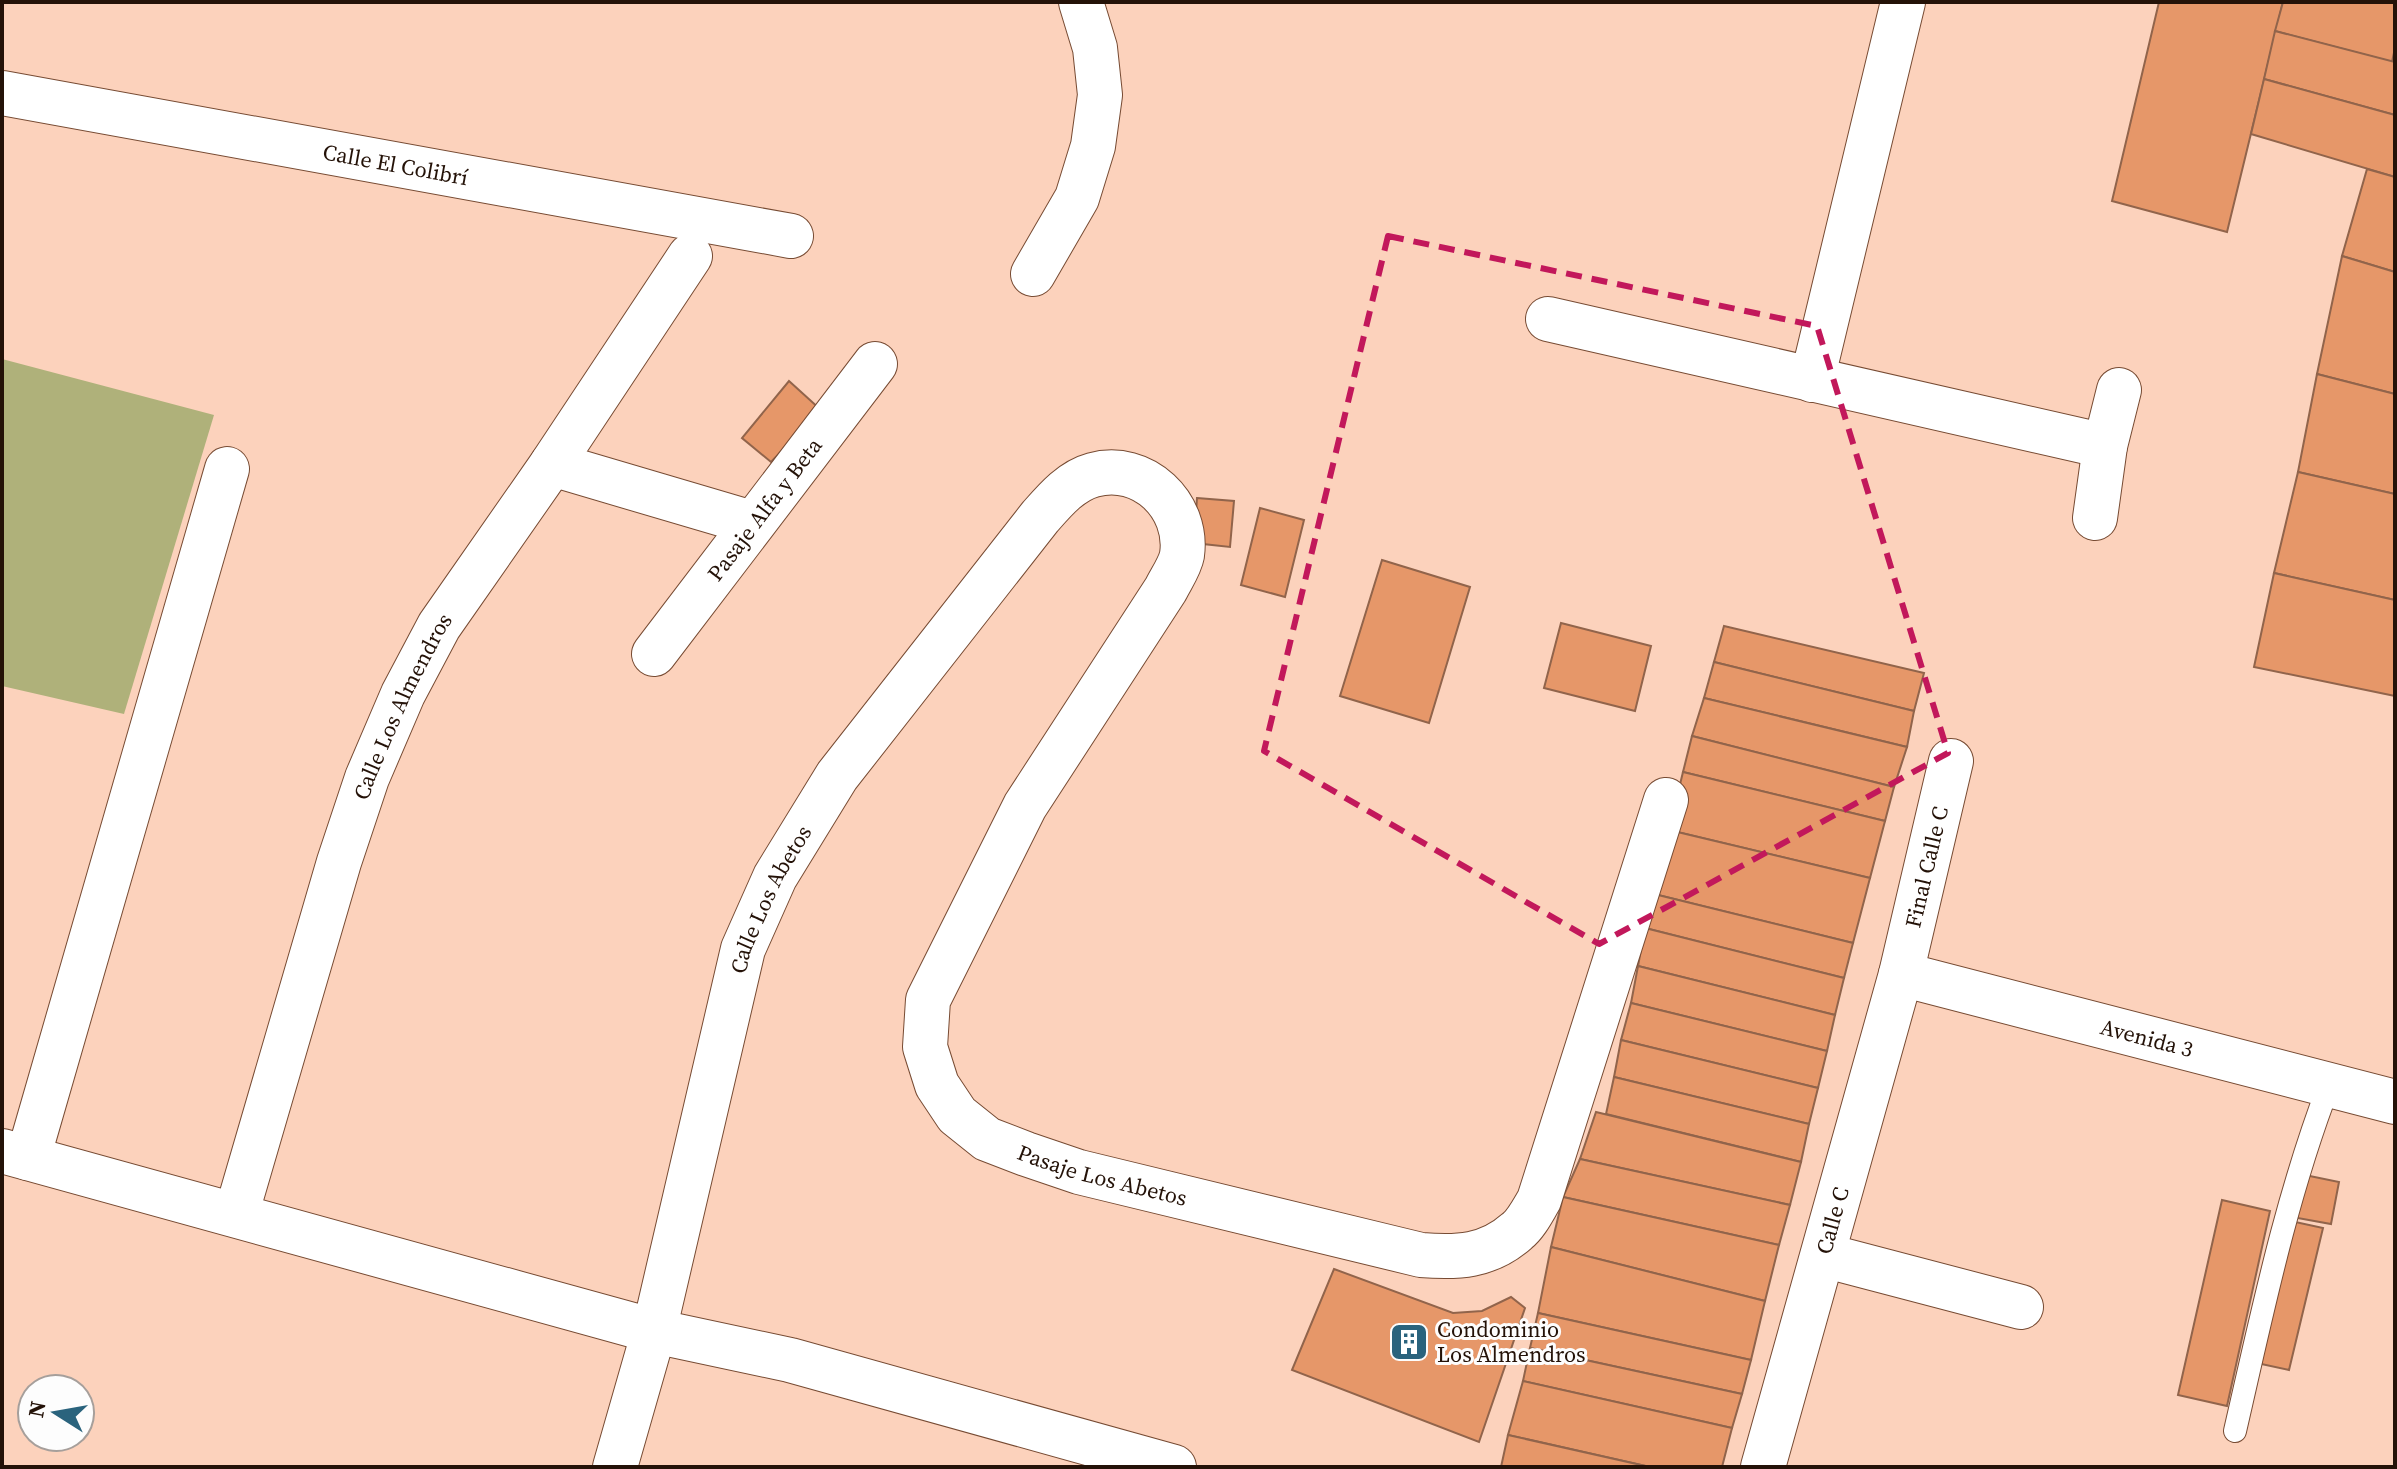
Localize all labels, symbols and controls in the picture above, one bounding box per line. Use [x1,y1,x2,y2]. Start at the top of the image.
street label: Calle El Colibrí [321,136,471,192]
street label: Pasaje Alfa y Beta [700,431,829,587]
street label: Calle Los Almendros [346,607,459,804]
street label: Final Calle C [1897,803,1955,931]
street label: Calle Los Abetos [723,819,818,976]
street label: Avenida 3 [2097,1011,2196,1064]
street label: Pasaje Los Abetos [1013,1137,1190,1213]
street label: Calle C [1808,1183,1856,1257]
place label: Condominio Los Almendros [1437,1314,1586,1369]
building icon: Condominio Los Almendros [1388,1321,1430,1363]
north arrow [16,1373,96,1453]
text: N [20,1398,53,1420]

